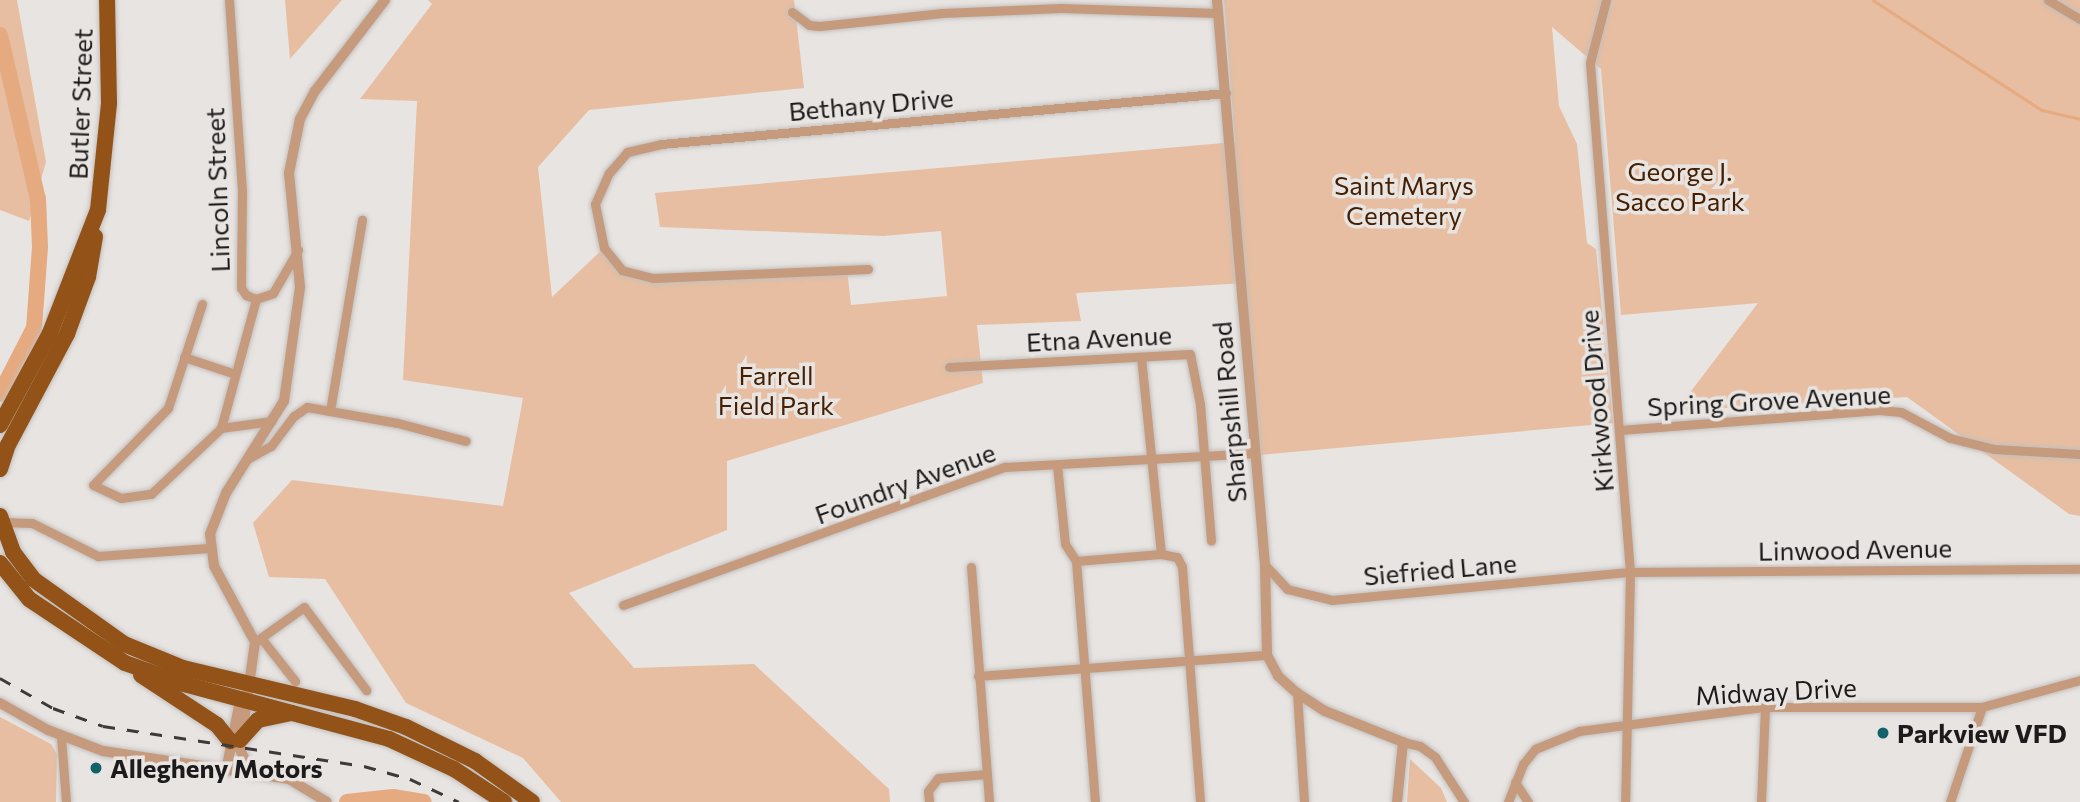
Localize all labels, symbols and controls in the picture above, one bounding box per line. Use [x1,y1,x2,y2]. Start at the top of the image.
street label: Butler Street [62,28,98,180]
street label: Bethany Drive [787,81,955,127]
street label: Lincoln Street [199,107,235,273]
park label: George J. Sacco Park [1615,155,1745,216]
park label: Saint Marys Cemetery [1334,169,1474,230]
street label: Kirkwood Drive [1572,309,1620,493]
street label: Etna Avenue [1025,319,1173,357]
street label: Sharpshill Road [1206,320,1252,504]
park label: Farrell Field Park [718,359,834,420]
street label: Spring Grove Avenue [1646,378,1892,422]
street label: Foundry Avenue [810,436,1000,530]
street label: Linwood Avenue [1758,532,1952,566]
street label: Siefried Lane [1362,547,1518,591]
street label: Midway Drive [1694,671,1858,711]
place label: Parkview VFD [1897,717,2067,749]
marker: Parkview VFD [1875,725,1891,741]
place label: Allegheny Motors [110,752,323,784]
marker: Allegheny Motors [88,760,104,776]

